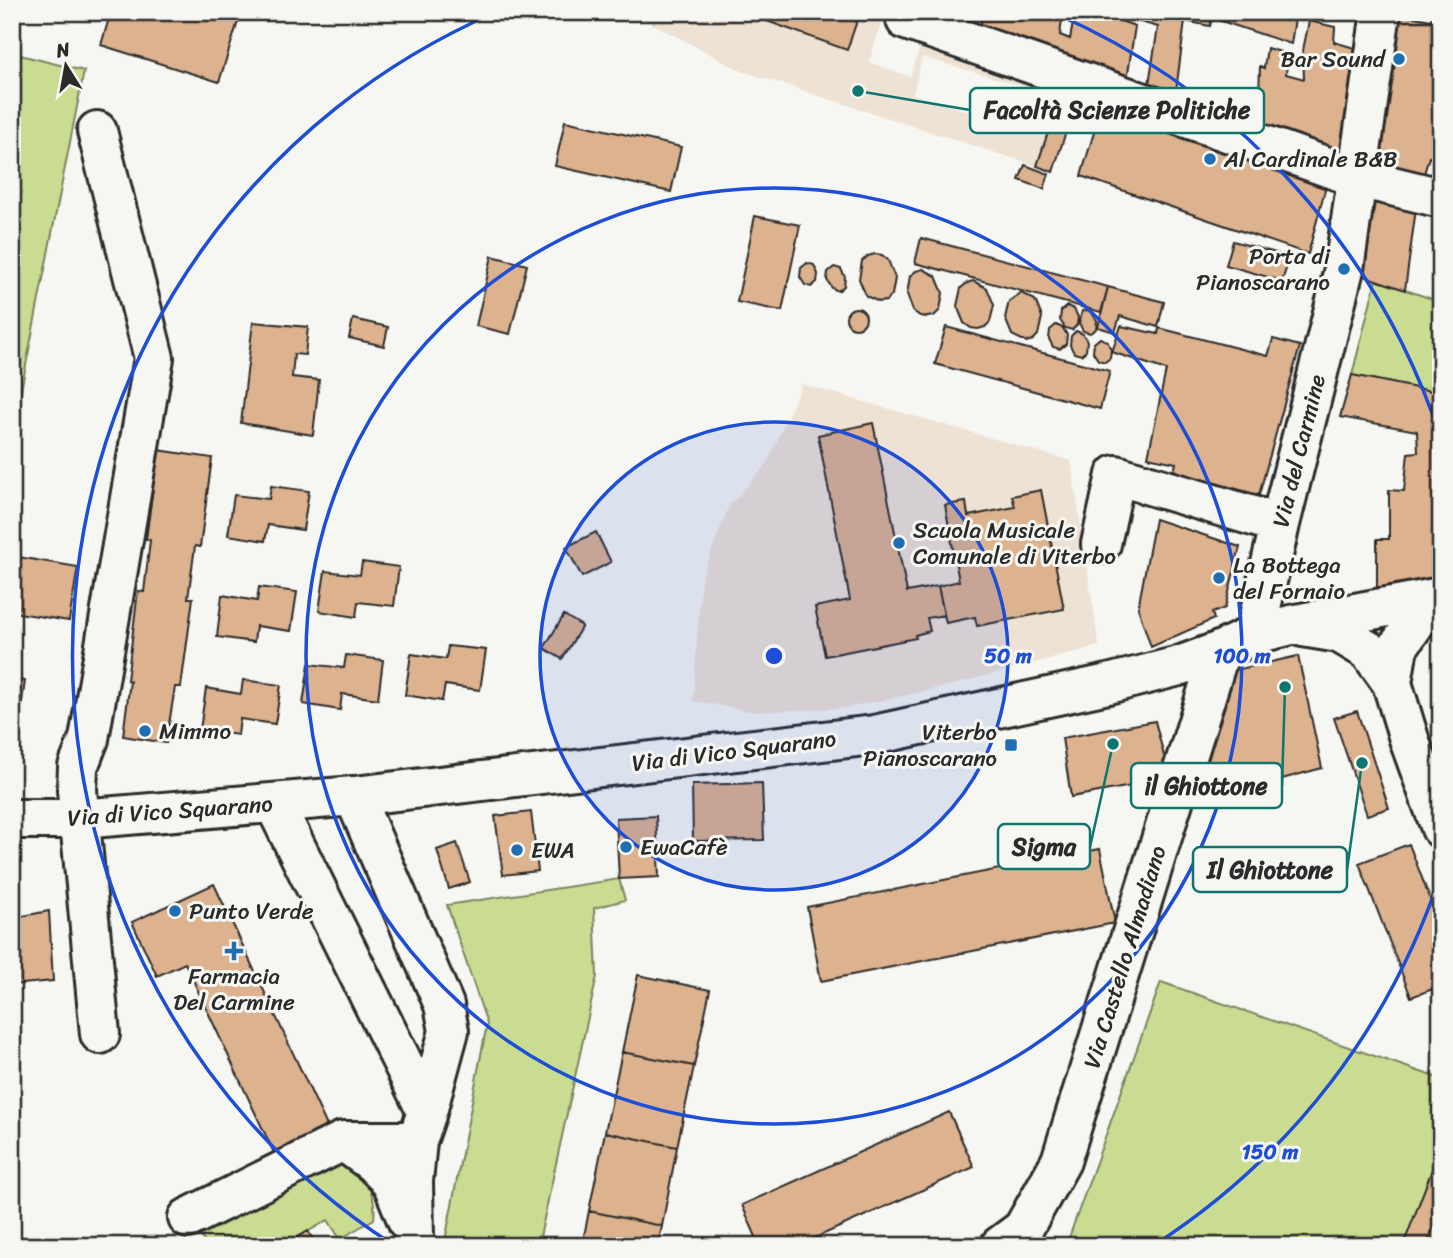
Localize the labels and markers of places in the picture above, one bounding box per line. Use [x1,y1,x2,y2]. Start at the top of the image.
place label: Bar Sound [1281,39,1387,80]
marker: Bar Sound [1391,51,1407,67]
callout: Facoltà Scienze Politiche [970,88,1264,133]
place label: Al Cardinale B&B [1223,139,1398,180]
marker: Al Cardinale B&B [1202,151,1218,167]
place label: Porta di Pianoscarano [1196,236,1331,303]
marker: Porta di Pianoscarano [1336,261,1352,277]
place label: Scuola Musicale Comunale di Viterbo [913,510,1116,577]
marker: Scuola Musicale Comunale di Viterbo [891,535,907,551]
place label: La Bottega del Fornaio [1233,545,1345,612]
marker: La Bottega del Fornaio [1211,570,1227,586]
centre of rings [762,644,786,668]
place label: Mimmo [159,711,231,752]
place label: Viterbo Pianoscarano [863,712,997,779]
marker: Mimmo [137,723,153,739]
marker: Viterbo Pianoscarano [1003,737,1019,753]
callout: il Ghiottone [1131,763,1282,808]
callout: Sigma [998,824,1090,869]
place label: EwaCafè [640,827,728,868]
place label: EWA [531,830,575,871]
marker: EwaCafè [618,839,634,855]
marker: EWA [509,842,525,858]
callout: Il Ghiottone [1193,847,1347,892]
place label: Punto Verde [189,891,314,932]
marker: Punto Verde [167,903,183,919]
marker: Farmacia Del Carmine [226,943,242,959]
place label: Farmacia Del Carmine [173,956,295,1023]

